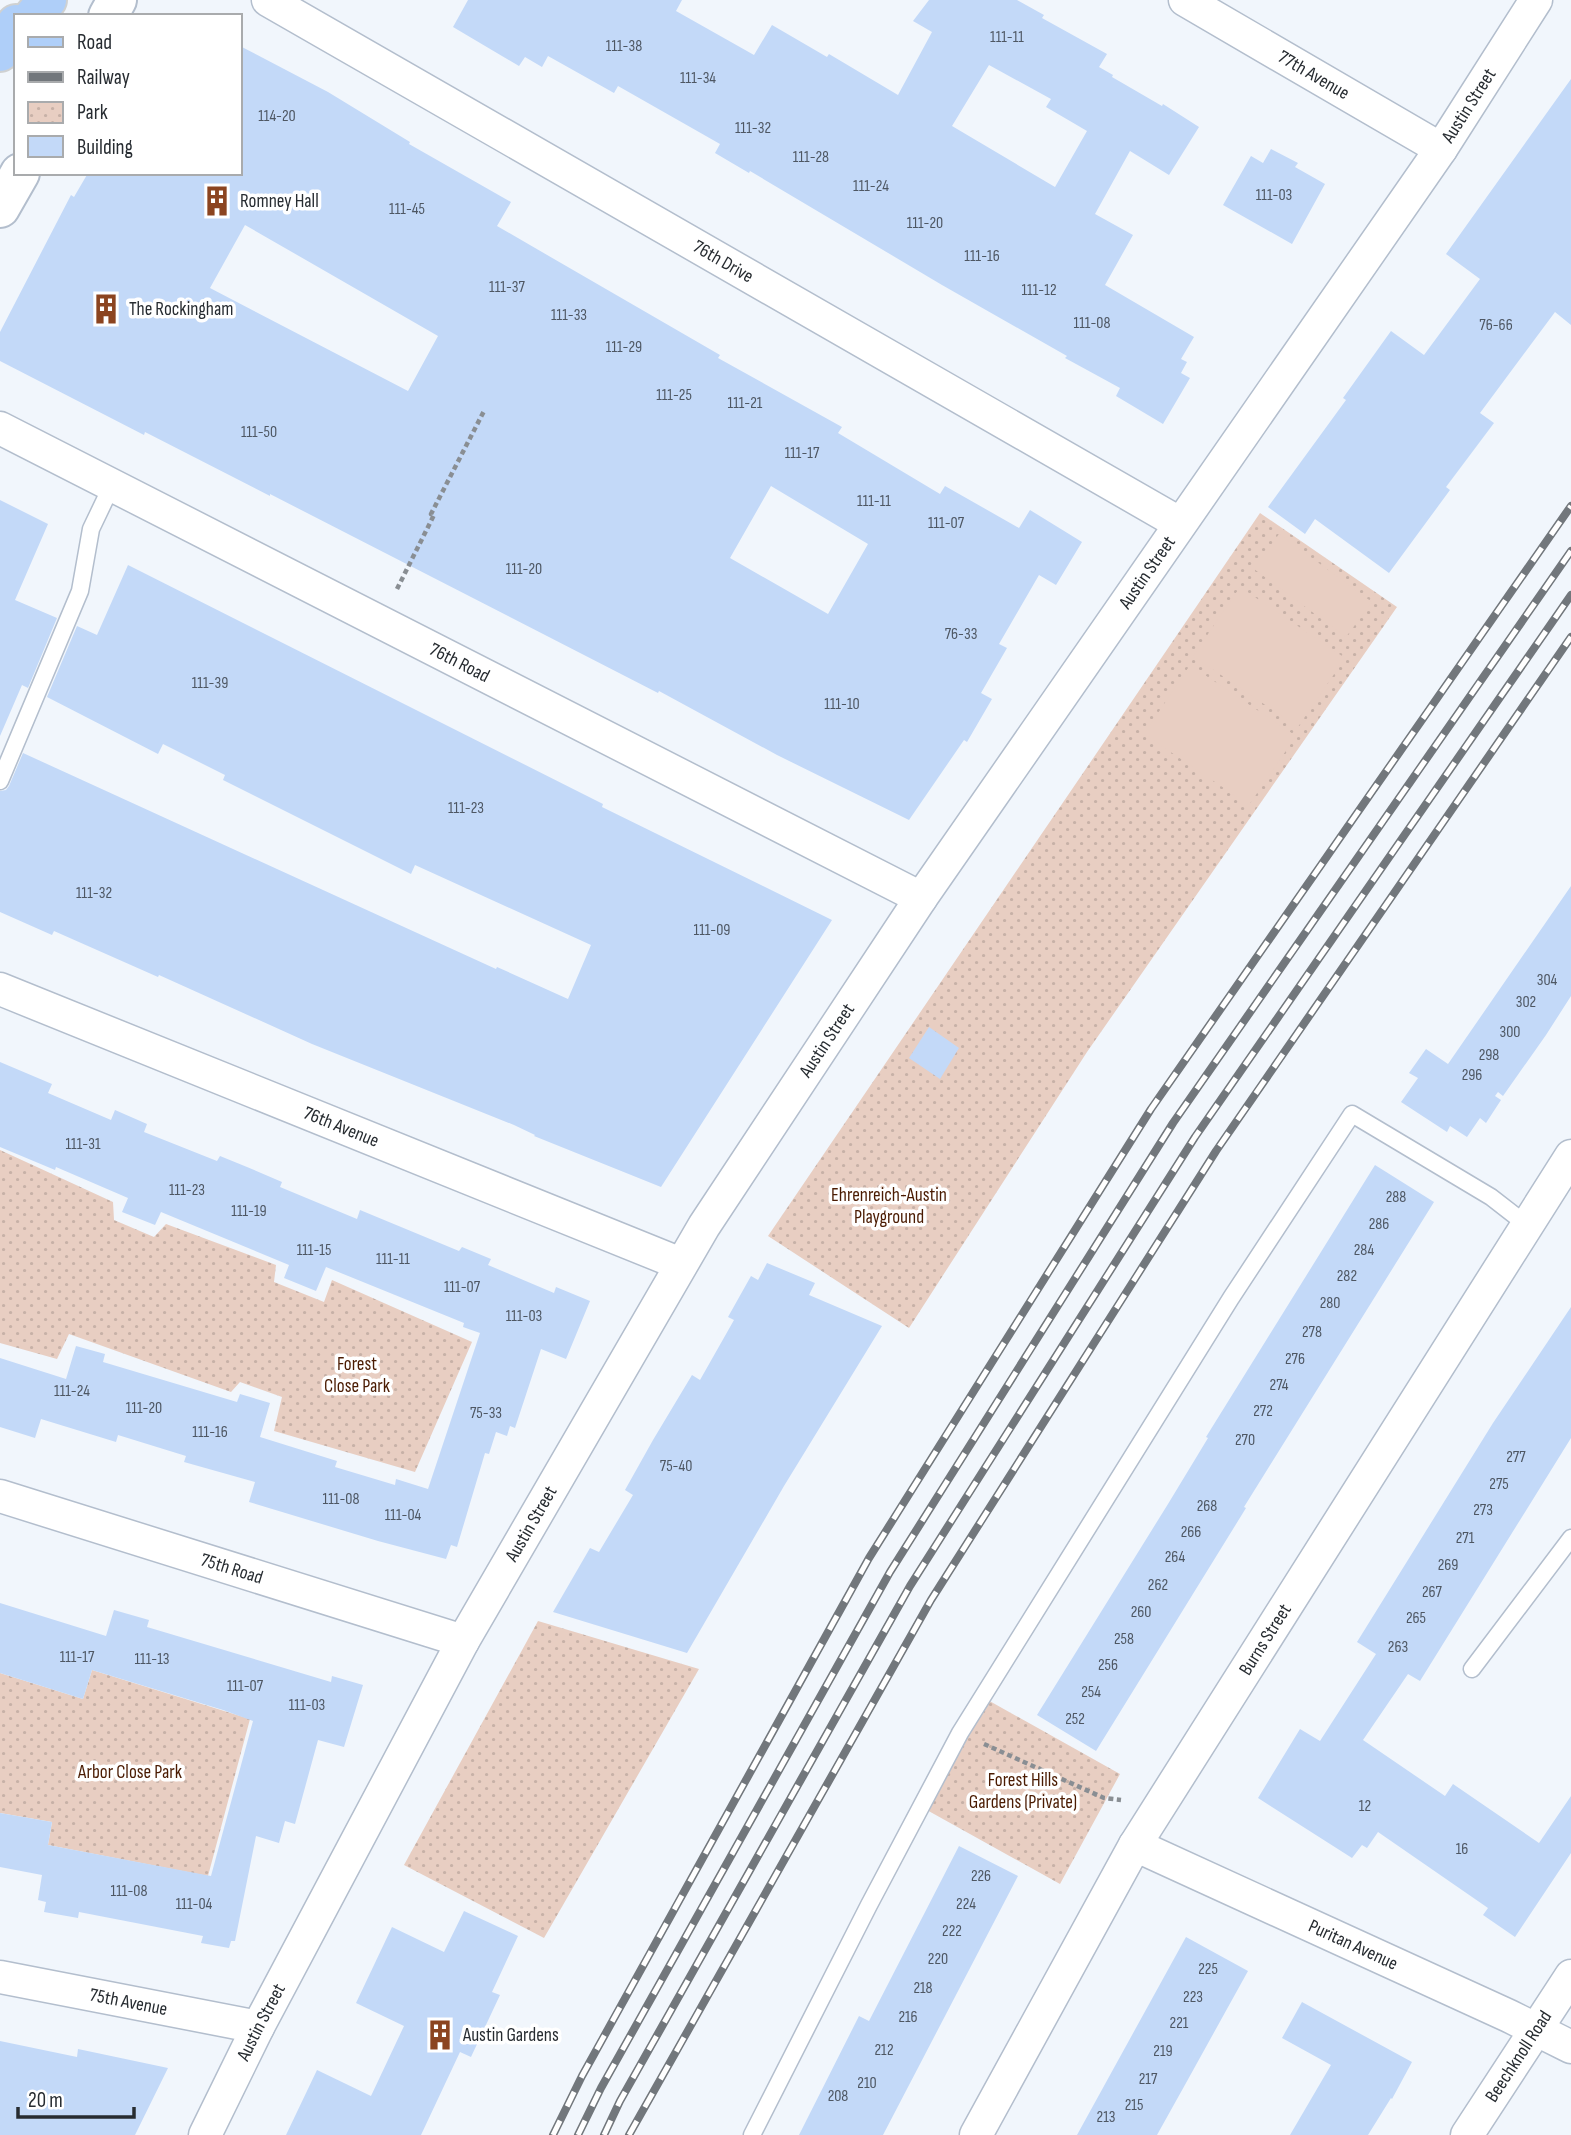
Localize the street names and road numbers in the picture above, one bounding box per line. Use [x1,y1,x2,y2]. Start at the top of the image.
street label: 77th Avenue [1274,45,1354,105]
street label: Austin Street [1436,64,1501,148]
street label: 76th Drive [689,235,758,288]
street label: Austin Street [1113,531,1180,614]
street label: 76th Road [426,638,494,687]
street label: Austin Street [794,999,860,1082]
street label: 76th Avenue [300,1101,382,1152]
street label: Austin Street [500,1482,562,1566]
street label: 75th Road [198,1548,266,1589]
street label: Burns Street [1234,1599,1296,1679]
street label: Puritan Avenue [1305,1914,1402,1975]
street label: Austin Street [231,1979,291,2065]
street label: 75th Avenue [88,1983,169,2021]
street label: Beechknoll Road [1480,2006,1557,2106]

